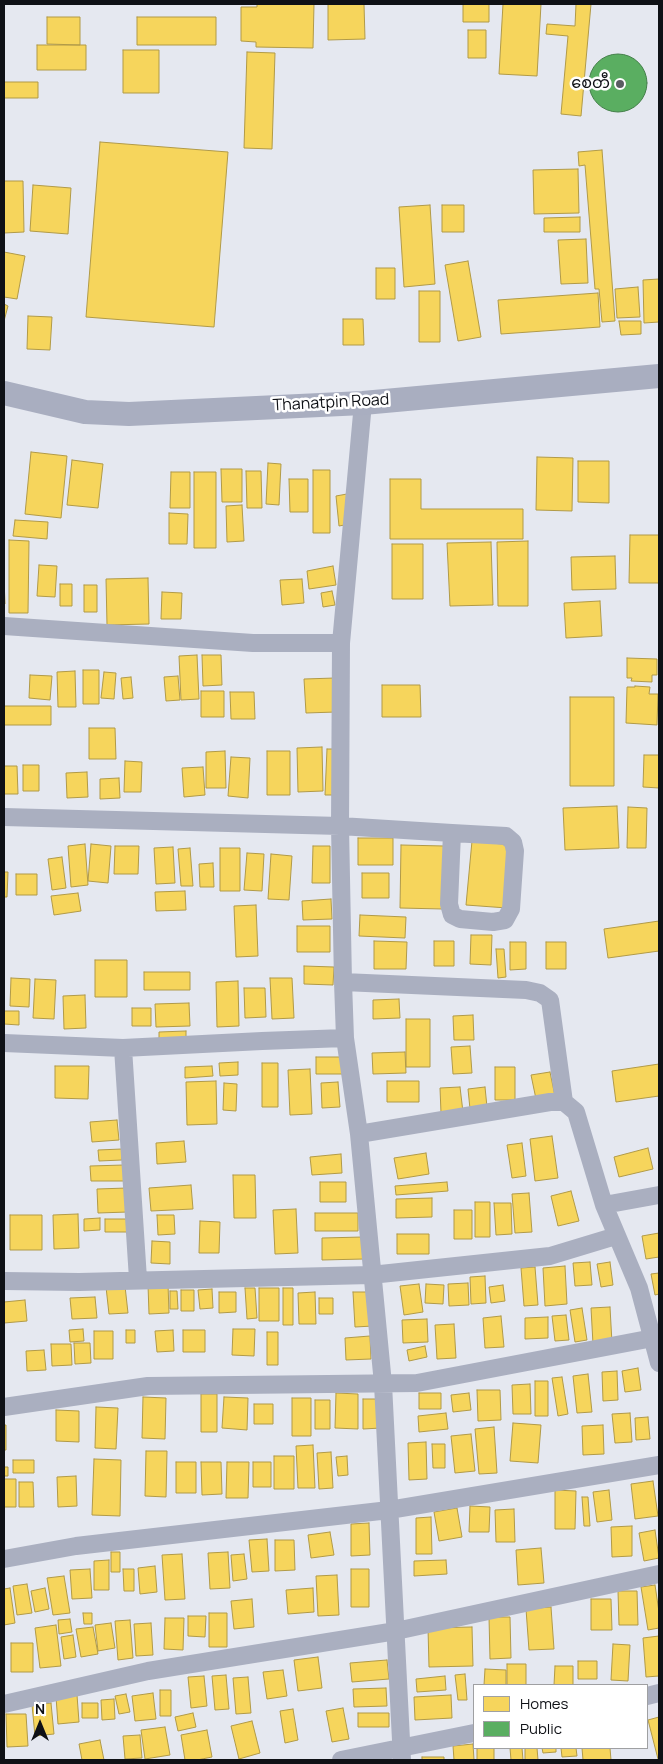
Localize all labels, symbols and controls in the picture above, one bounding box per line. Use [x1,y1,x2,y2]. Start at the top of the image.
place label: စေတီ [571,74,610,94]
marker: စေတီ [614,78,626,90]
street label: Thanatpin Road [272,390,390,416]
legend [473,1684,648,1749]
text: Homes [520,1693,568,1714]
north arrow [15,1699,65,1749]
text: N [35,1699,45,1718]
text: Public [520,1718,562,1739]

